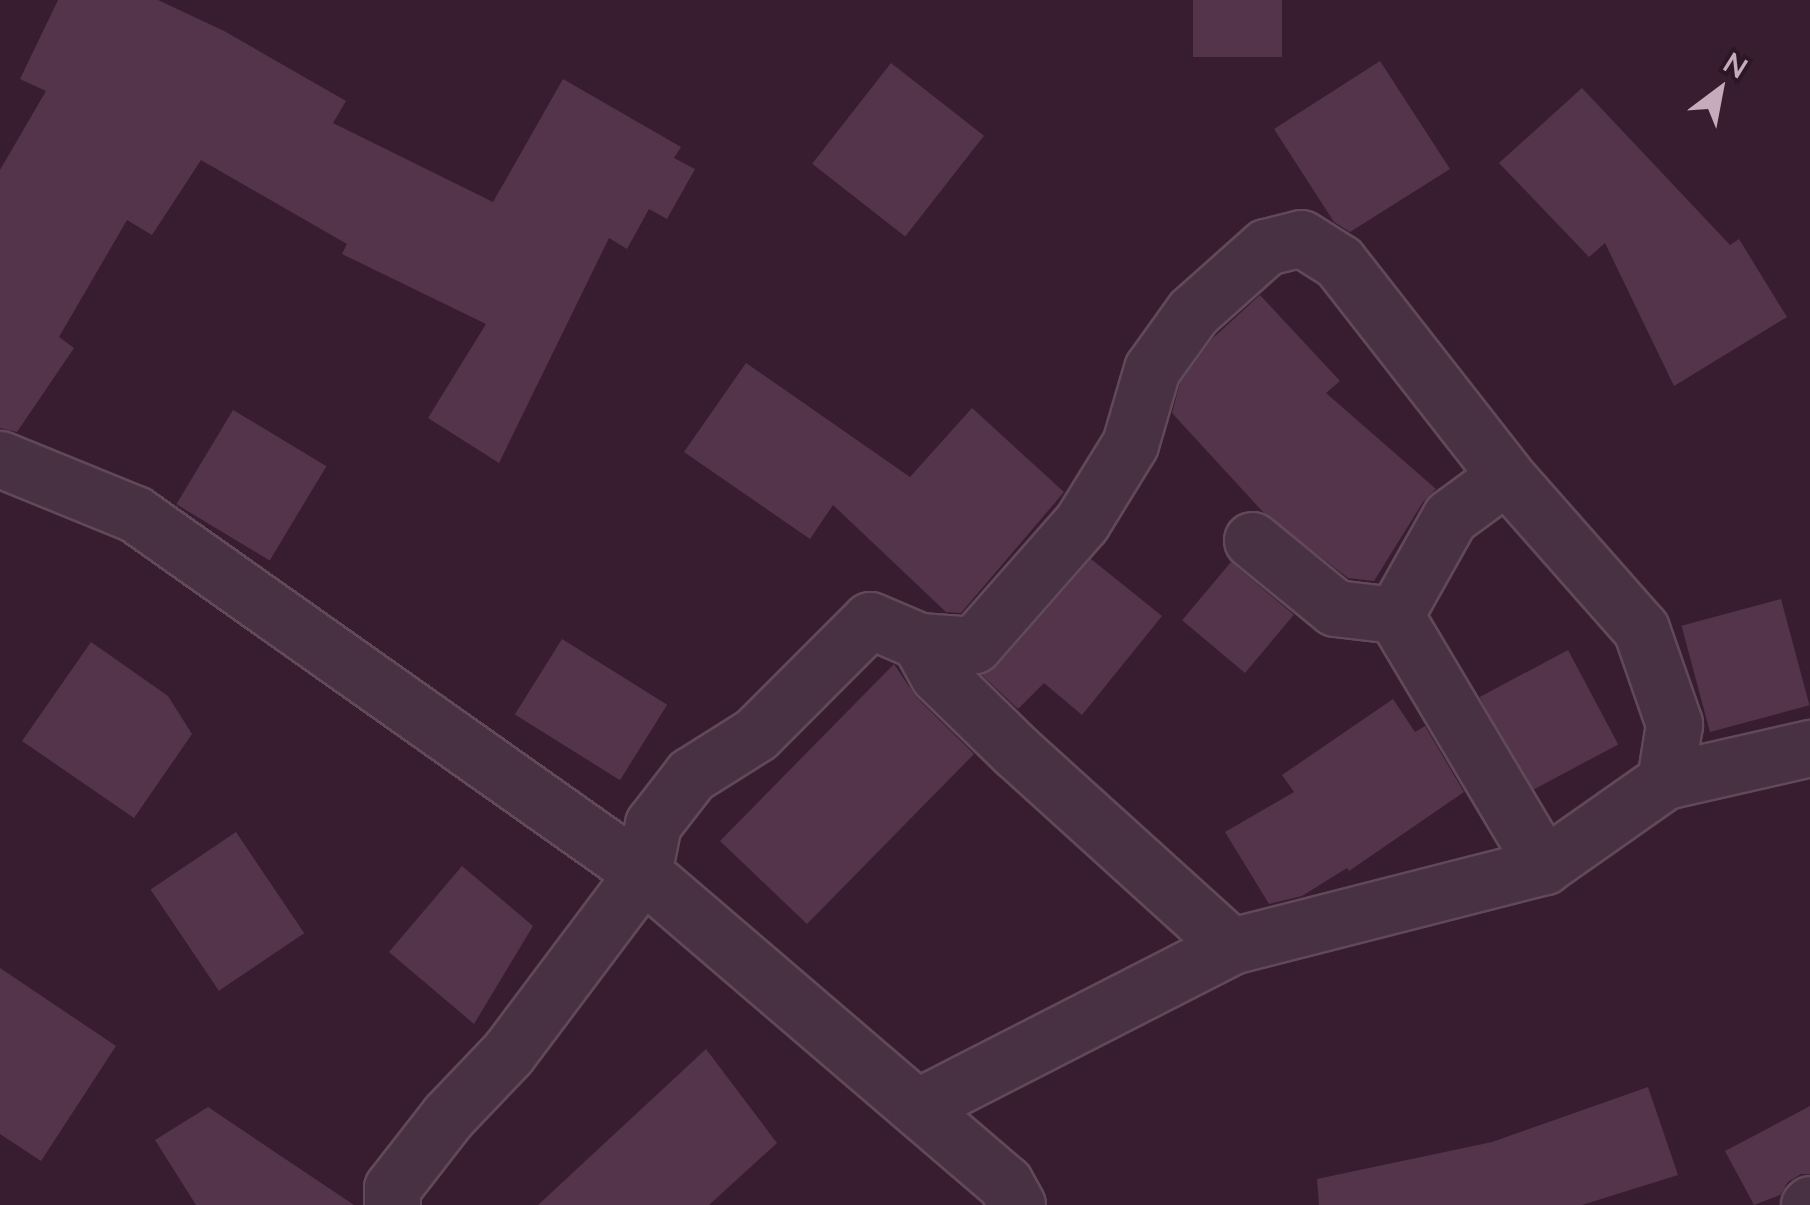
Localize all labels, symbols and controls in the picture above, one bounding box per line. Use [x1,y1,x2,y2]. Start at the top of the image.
north arrow [1670,40,1770,140]
text: N [1718,44,1754,85]

